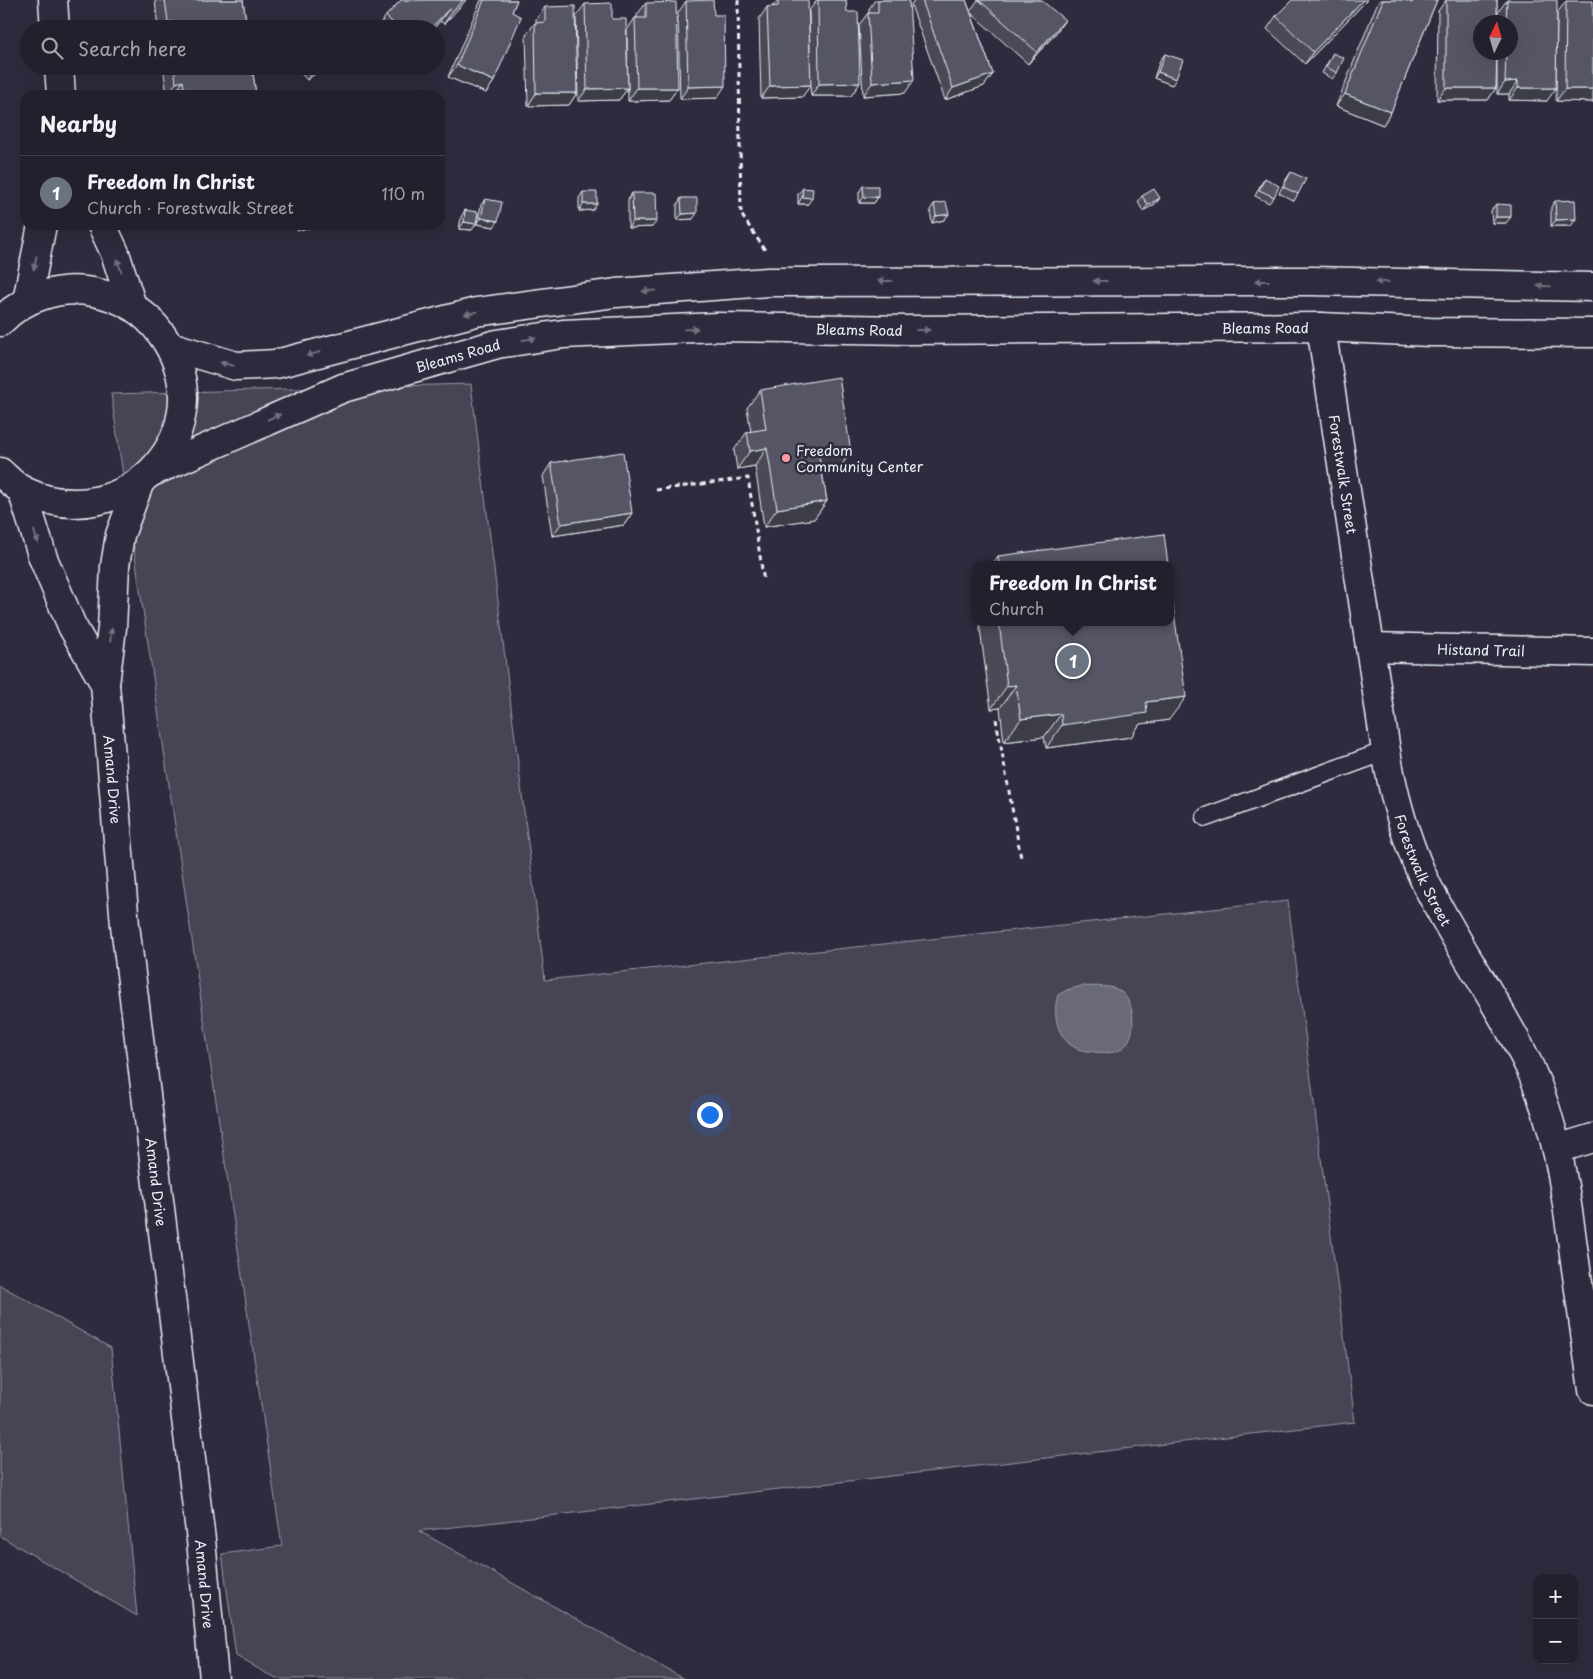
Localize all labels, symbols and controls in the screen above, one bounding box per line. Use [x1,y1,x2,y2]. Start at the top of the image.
north arrow [1473,15,1518,60]
search box [20,20,445,75]
icon: search [38,34,66,62]
text: Search here [78,34,187,62]
text: Nearby [40,107,117,139]
text: Freedom In Christ [87,167,255,195]
text: 1 [52,181,60,205]
text: 110 m [382,181,425,205]
text: Church · Forestwalk Street [87,195,294,219]
one-way arrow [31,256,39,271]
one-way arrow [114,257,122,272]
one-way arrow [877,277,893,285]
one-way arrow [1092,277,1108,285]
one-way arrow [1254,277,1270,285]
one-way arrow [1374,278,1390,286]
one-way arrow [1536,282,1552,290]
one-way arrow [641,287,657,295]
one-way arrow [463,309,478,317]
street label: Bleams Road [1222,317,1309,338]
street label: Bleams Road [815,318,903,340]
one-way arrow [683,324,699,332]
one-way arrow [915,326,931,334]
street label: Bleams Road [413,333,503,377]
one-way arrow [521,335,537,343]
one-way arrow [306,350,321,358]
one-way arrow [220,360,235,368]
one-way arrow [267,413,281,421]
street label: Forestwalk Street [1324,413,1363,536]
place label: Freedom Community Center [796,440,924,477]
marker: Freedom Community Center [780,452,792,464]
one-way arrow [33,529,41,544]
popup [972,561,1174,626]
text: Freedom In Christ [989,568,1157,596]
text: Church [989,596,1044,620]
one-way arrow [107,627,115,643]
street label: Histand Trail [1437,638,1525,661]
pin: 1 [1057,642,1089,680]
street label: Amand Drive [99,734,127,825]
street label: Forestwalk Street [1390,811,1457,930]
your location [697,1102,723,1128]
street label: Amand Drive [141,1136,173,1227]
street label: Amand Drive [191,1539,220,1629]
map controls [1533,1574,1578,1664]
button: + [1533,1574,1578,1619]
button: − [1533,1619,1578,1664]

